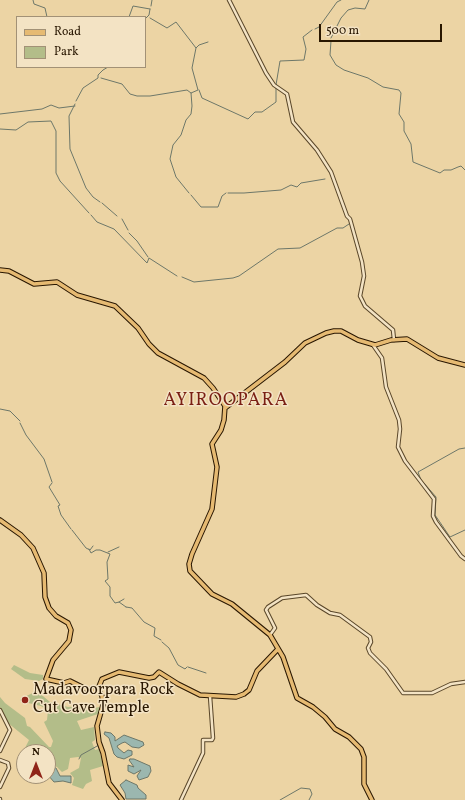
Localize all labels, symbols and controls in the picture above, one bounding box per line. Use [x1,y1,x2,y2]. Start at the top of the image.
legend [16,16,146,68]
scale bar [321,16,444,42]
text: 500 m [326,23,359,39]
text: Road [54,24,81,40]
text: Park [54,44,79,60]
district label: AYIROOPARA [164,391,288,413]
place label: Madavoorpara Rock Cut Cave Temple [33,681,174,719]
marker: Madavoorpara Rock Cut Cave Temple [20,695,30,705]
north arrow [16,744,56,784]
text: N [32,745,40,760]

